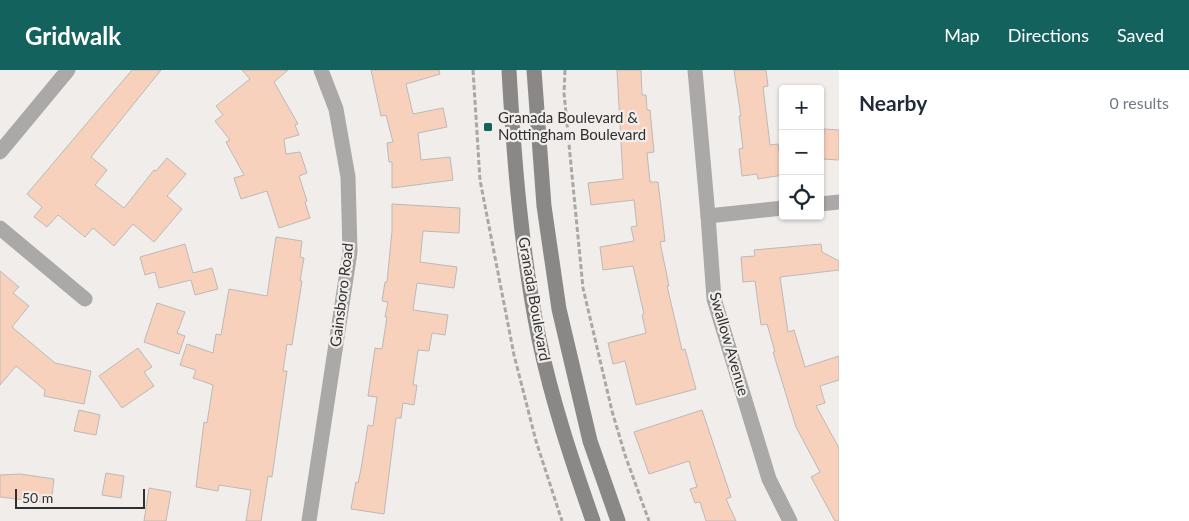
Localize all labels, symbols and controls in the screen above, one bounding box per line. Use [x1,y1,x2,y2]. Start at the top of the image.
text: Gridwalk [25,21,121,50]
text: Map [944,24,980,46]
text: Directions [1008,24,1089,46]
text: Saved [1117,24,1164,46]
map controls [779,85,824,220]
button: + [779,85,824,130]
text: Nearby [859,90,927,115]
text: 0 results [1109,93,1169,112]
place label: Granada Boulevard & Nottingham Boulevard [498,108,646,143]
marker: Granada Boulevard & Nottingham Boulevard [482,121,494,133]
button: − [779,130,824,175]
button: locate [779,175,824,220]
street label: Granada Boulevard [515,235,555,362]
street label: Gainsboro Road [326,242,356,348]
street label: Swallow Avenue [707,290,753,398]
scale bar [15,486,145,509]
text: 50 m [22,489,53,506]

